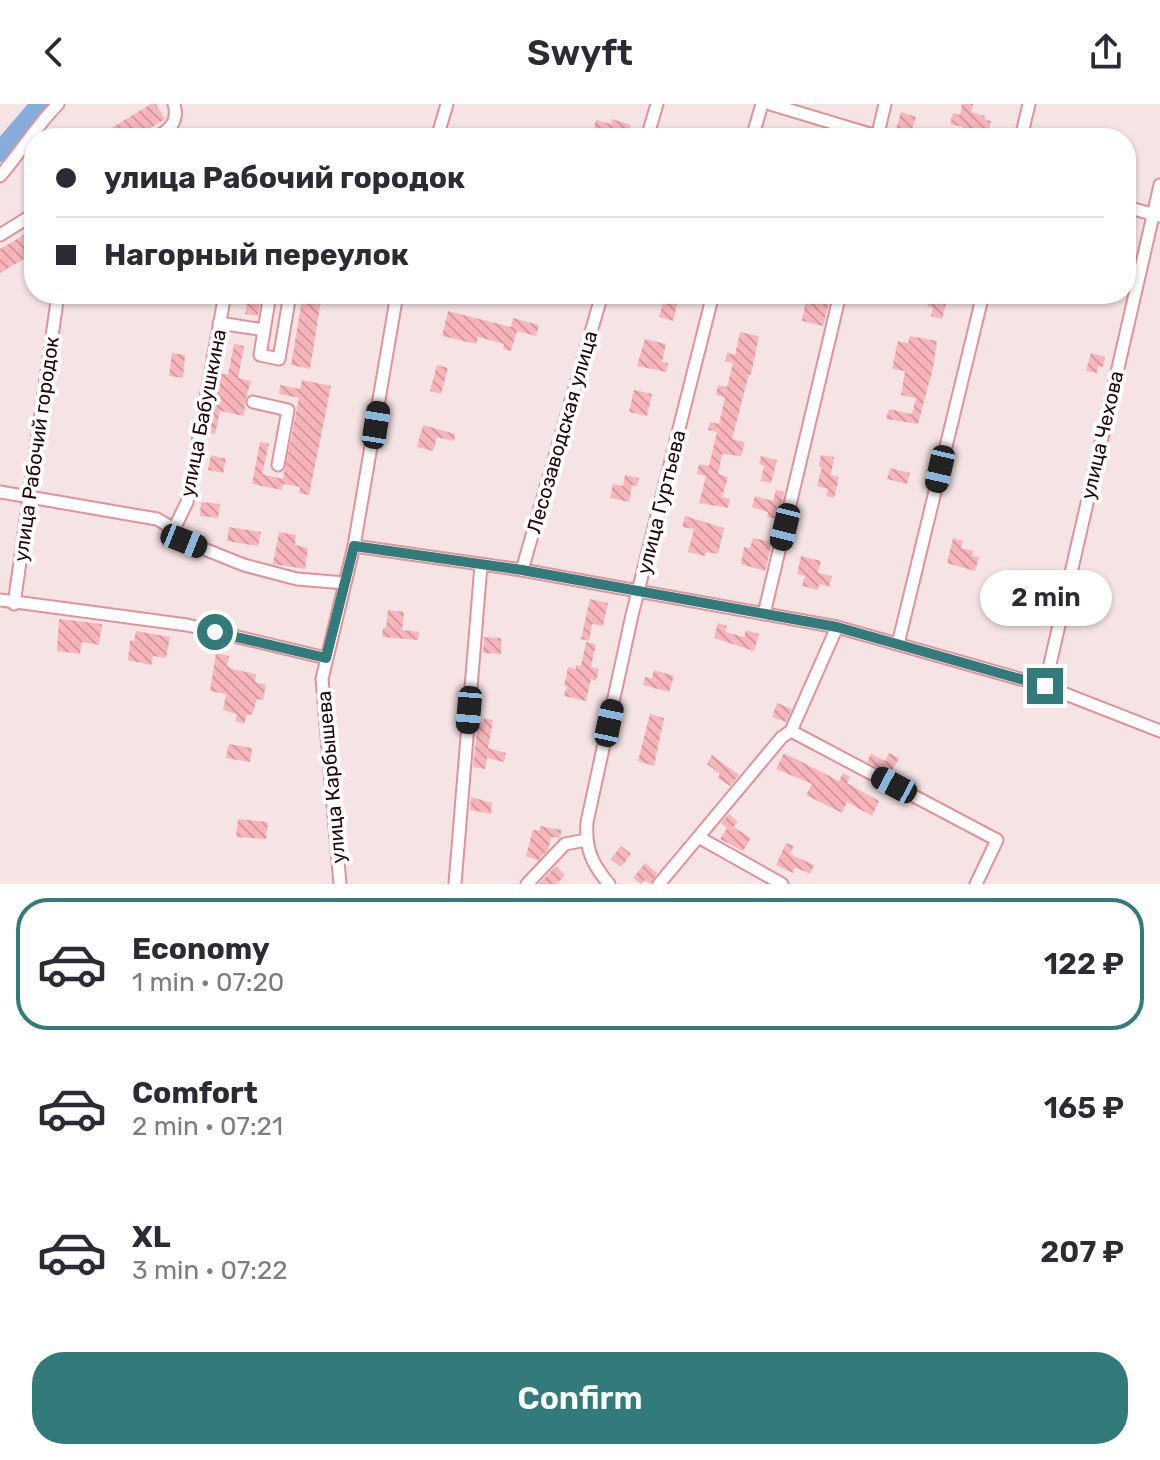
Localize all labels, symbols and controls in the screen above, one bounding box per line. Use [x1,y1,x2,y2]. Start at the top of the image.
icon: back [32,30,76,74]
icon: share [1084,30,1128,74]
text: Swyft [527,31,633,74]
text: улица Рабочий городок [104,160,465,196]
text: Нагорный переулок [104,237,409,273]
street label: улица Бабушкина [175,327,231,499]
street label: Лесозаводская улица [522,328,602,536]
street label: улица Рабочий городок [8,335,64,563]
street label: улица Чехова [1076,368,1128,502]
car [360,399,392,451]
street label: улица Гуртьева [631,427,691,577]
car [923,443,957,495]
car [768,501,802,553]
car [157,521,211,561]
callout: 2 min [979,570,1111,626]
text: 2 min [1011,582,1081,613]
route start [197,614,233,650]
route end [1027,668,1063,704]
car [455,685,483,735]
street label: улица Карбышева [311,690,351,864]
car [592,697,626,749]
car [867,763,921,807]
icon: car [36,928,108,1000]
text: Economy [132,931,270,967]
text: 122 ₽ [1044,946,1124,982]
text: 1 min · 07:20 [132,967,284,998]
icon: car [36,1072,108,1144]
text: Comfort [132,1075,258,1111]
text: 165 ₽ [1044,1090,1124,1126]
text: 2 min · 07:21 [132,1111,283,1142]
icon: car [36,1216,108,1288]
text: XL [132,1219,171,1255]
text: 207 ₽ [1040,1234,1124,1270]
text: 3 min · 07:22 [132,1255,288,1286]
button: Confirm [32,1352,1128,1444]

